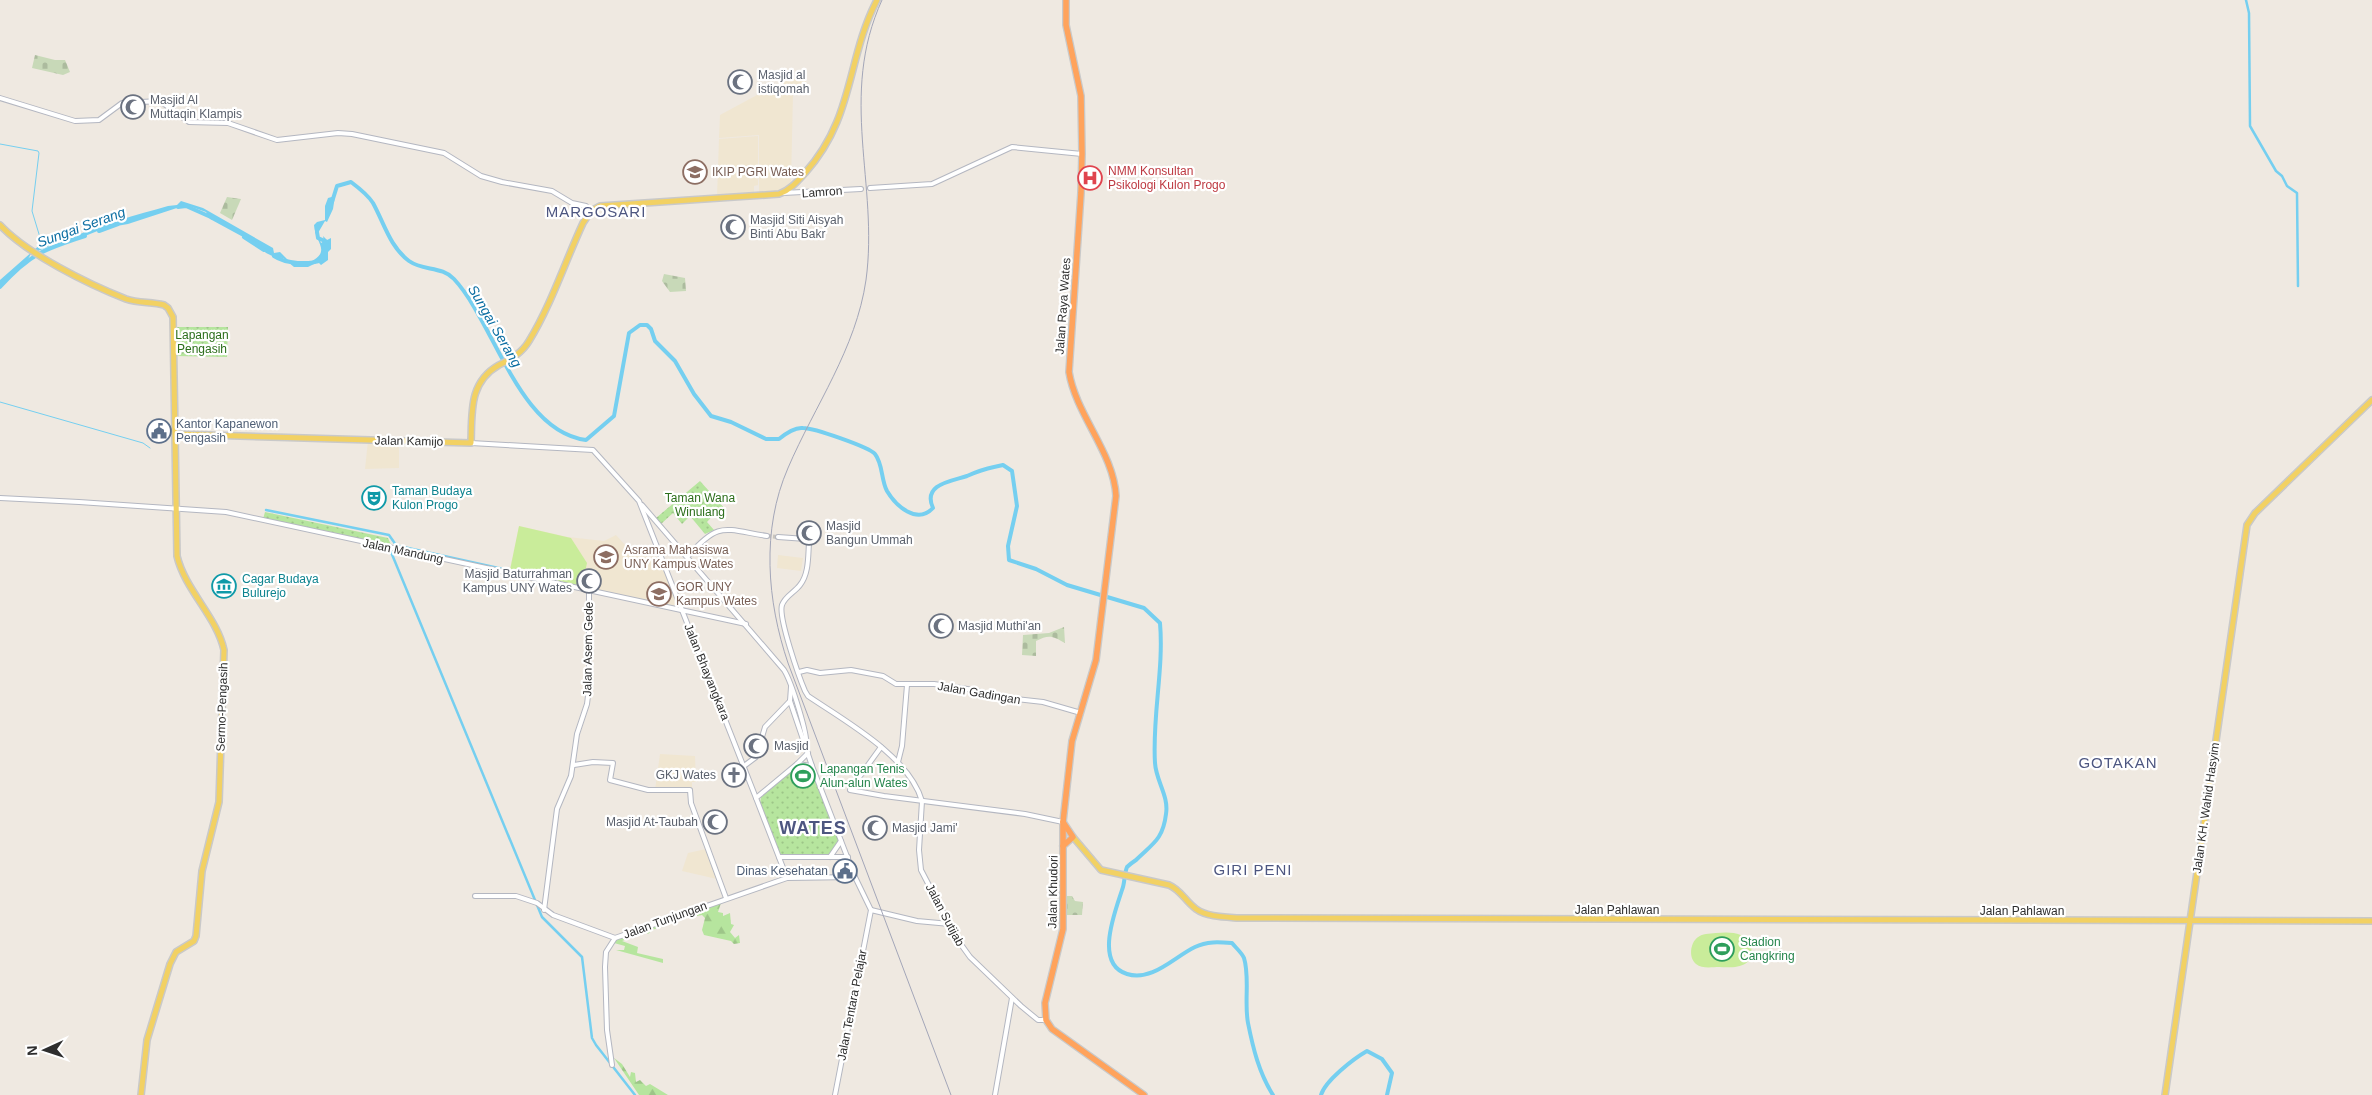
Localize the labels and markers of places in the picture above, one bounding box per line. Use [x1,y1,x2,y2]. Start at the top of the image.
place label: Masjid al istiqomah [758,68,809,96]
mosque icon: Masjid al istiqomah [727,69,753,95]
place label: Masjid Al Muttaqin Klampis [150,93,242,121]
mosque icon: Masjid Al Muttaqin Klampis [120,94,146,120]
school or university icon: IKIP PGRI Wates [682,159,708,185]
place label: NMM Konsultan Psikologi Kulon Progo [1108,164,1226,192]
place label: IKIP PGRI Wates [712,165,804,179]
hospital icon: NMM Konsultan Psikologi Kulon Progo [1077,165,1103,191]
place label: Masjid Siti Aisyah Binti Abu Bakr [750,213,843,241]
mosque icon: Masjid Siti Aisyah Binti Abu Bakr [720,214,746,240]
place label: Kantor Kapanewon Pengasih [176,417,278,445]
public building icon: Kantor Kapanewon Pengasih [146,418,172,444]
place label: Taman Budaya Kulon Progo [392,484,472,512]
theatre icon: Taman Budaya Kulon Progo [361,485,387,511]
place label: Masjid Bangun Ummah [826,519,913,547]
mosque icon: Masjid Bangun Ummah [796,520,822,546]
place label: Asrama Mahasiswa UNY Kampus Wates [624,543,733,571]
school or university icon: Asrama Mahasiswa UNY Kampus Wates [593,544,619,570]
place label: Masjid Baturrahman Kampus UNY Wates [463,567,572,595]
mosque icon: Masjid Baturrahman Kampus UNY Wates [576,568,602,594]
place label: Cagar Budaya Bulurejo [242,572,319,600]
museum icon: Cagar Budaya Bulurejo [211,573,237,599]
place label: GOR UNY Kampus Wates [676,580,757,608]
school or university icon: GOR UNY Kampus Wates [646,581,672,607]
mosque icon: Masjid Muthi'an [928,613,954,639]
place label: Masjid Muthi'an [958,619,1041,633]
mosque icon: Masjid [743,733,769,759]
place label: Masjid [774,739,809,753]
church icon: GKJ Wates [721,762,747,788]
place label: Lapangan Tenis Alun-alun Wates [820,762,908,790]
sports icon: Lapangan Tenis Alun-alun Wates [790,763,816,789]
place label: GKJ Wates [656,768,716,782]
mosque icon: Masjid At-Taubah [702,809,728,835]
place label: Masjid At-Taubah [606,815,698,829]
mosque icon: Masjid Jami' [862,815,888,841]
place label: Masjid Jami' [892,821,958,835]
public building icon: Dinas Kesehatan [832,858,858,884]
place label: Dinas Kesehatan [737,864,828,878]
place label: Stadion Cangkring [1740,935,1795,963]
sports icon: Stadion Cangkring [1709,936,1735,962]

